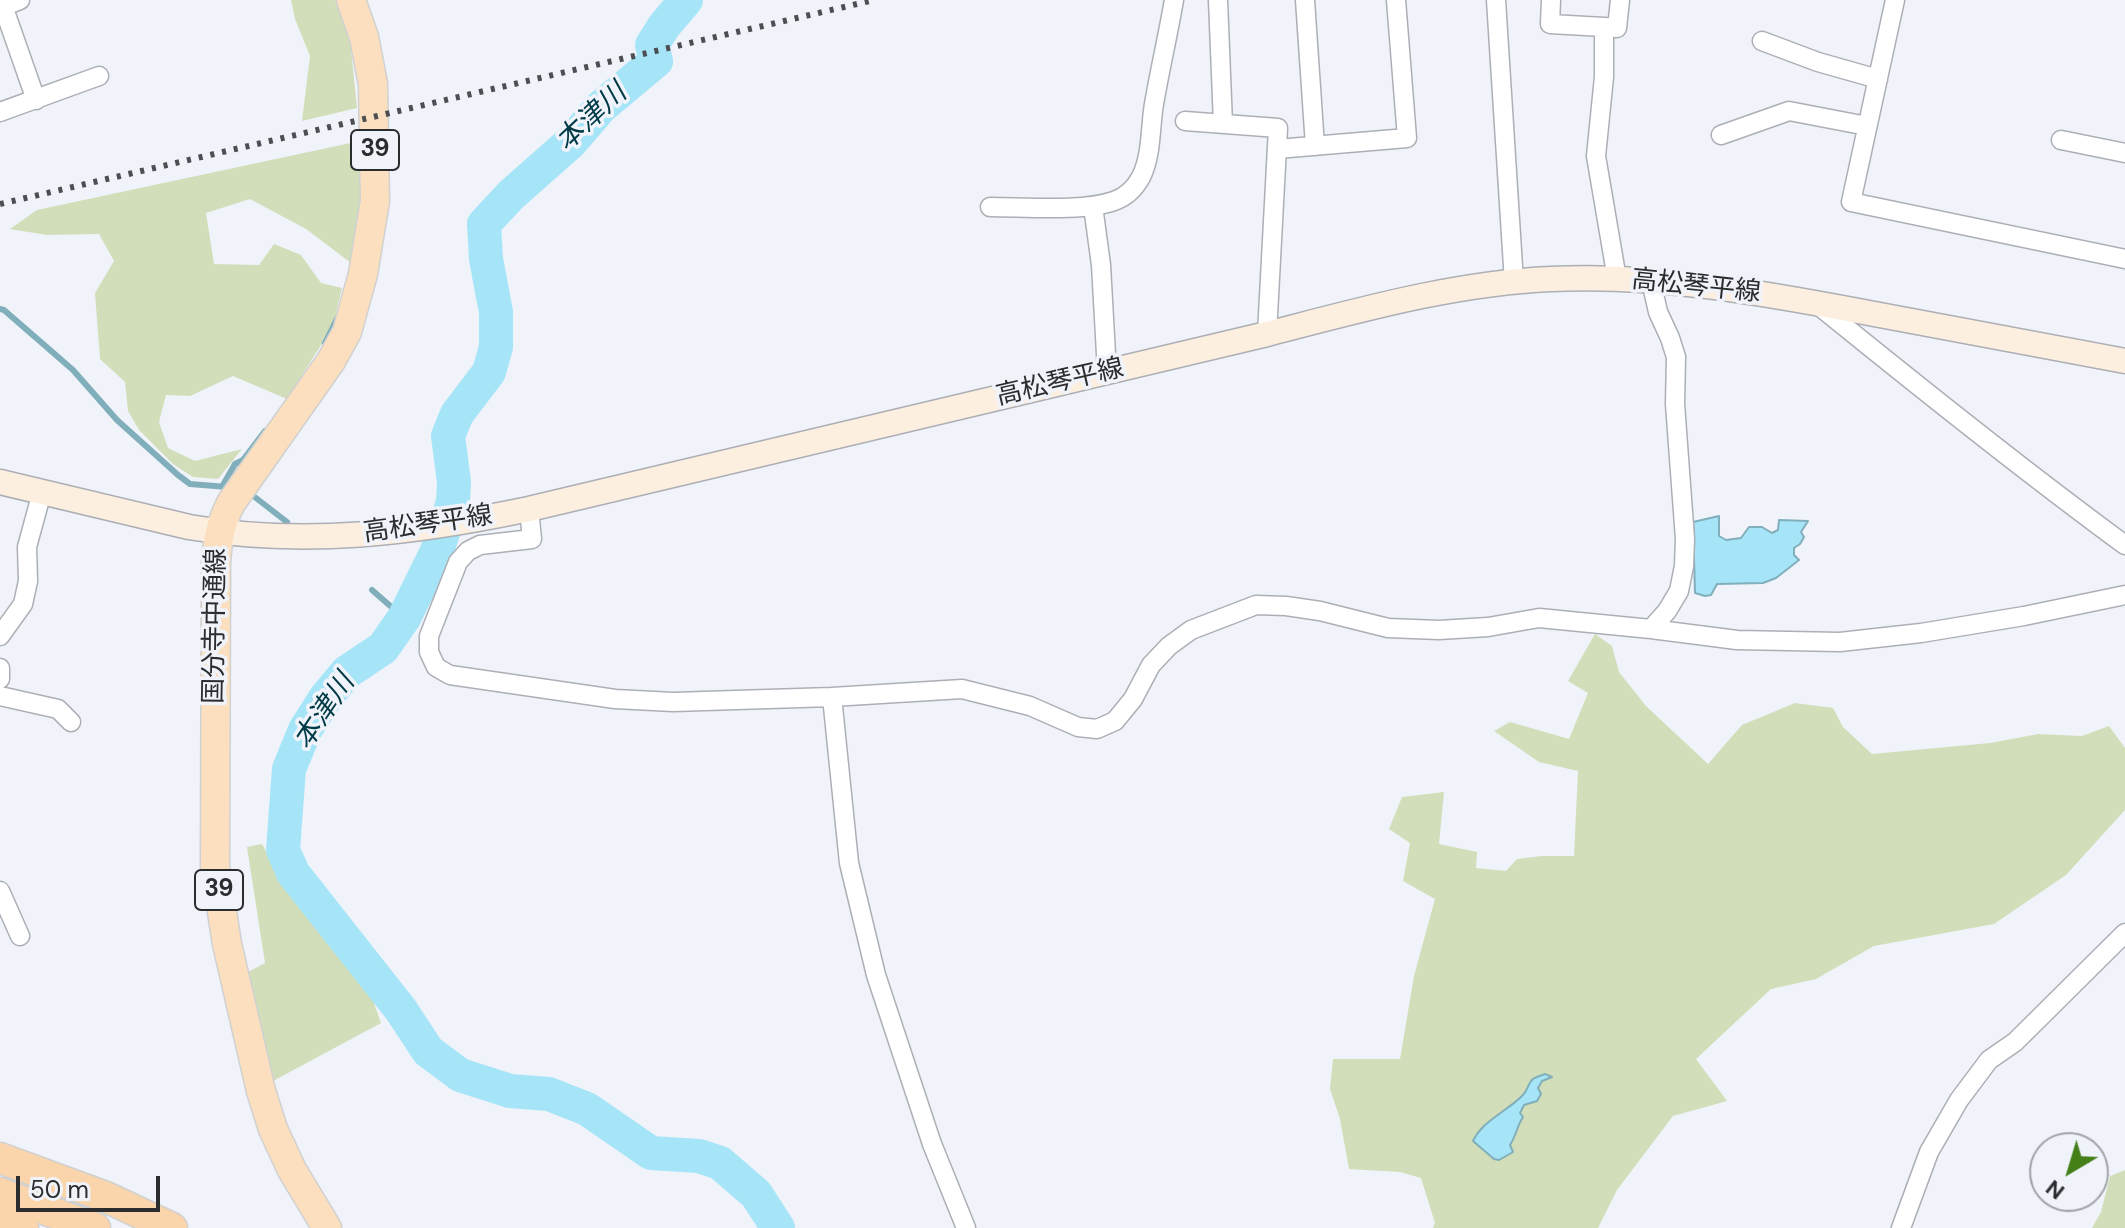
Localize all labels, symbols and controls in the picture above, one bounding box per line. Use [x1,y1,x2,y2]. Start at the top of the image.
water label: 本津川 [550,77,634,159]
road number: 39 [351,130,399,170]
street label: 高松琴平線 [1630,265,1762,309]
street label: 高松琴平線 [993,353,1127,413]
street label: 高松琴平線 [361,501,495,549]
street label: 国分寺中通線 [199,548,233,704]
water label: 本津川 [288,668,362,756]
road number: 39 [195,870,243,910]
north arrow [2029,1132,2109,1212]
scale bar [20,1160,164,1210]
text: N [2040,1173,2070,1206]
text: 50 m [30,1174,89,1205]

